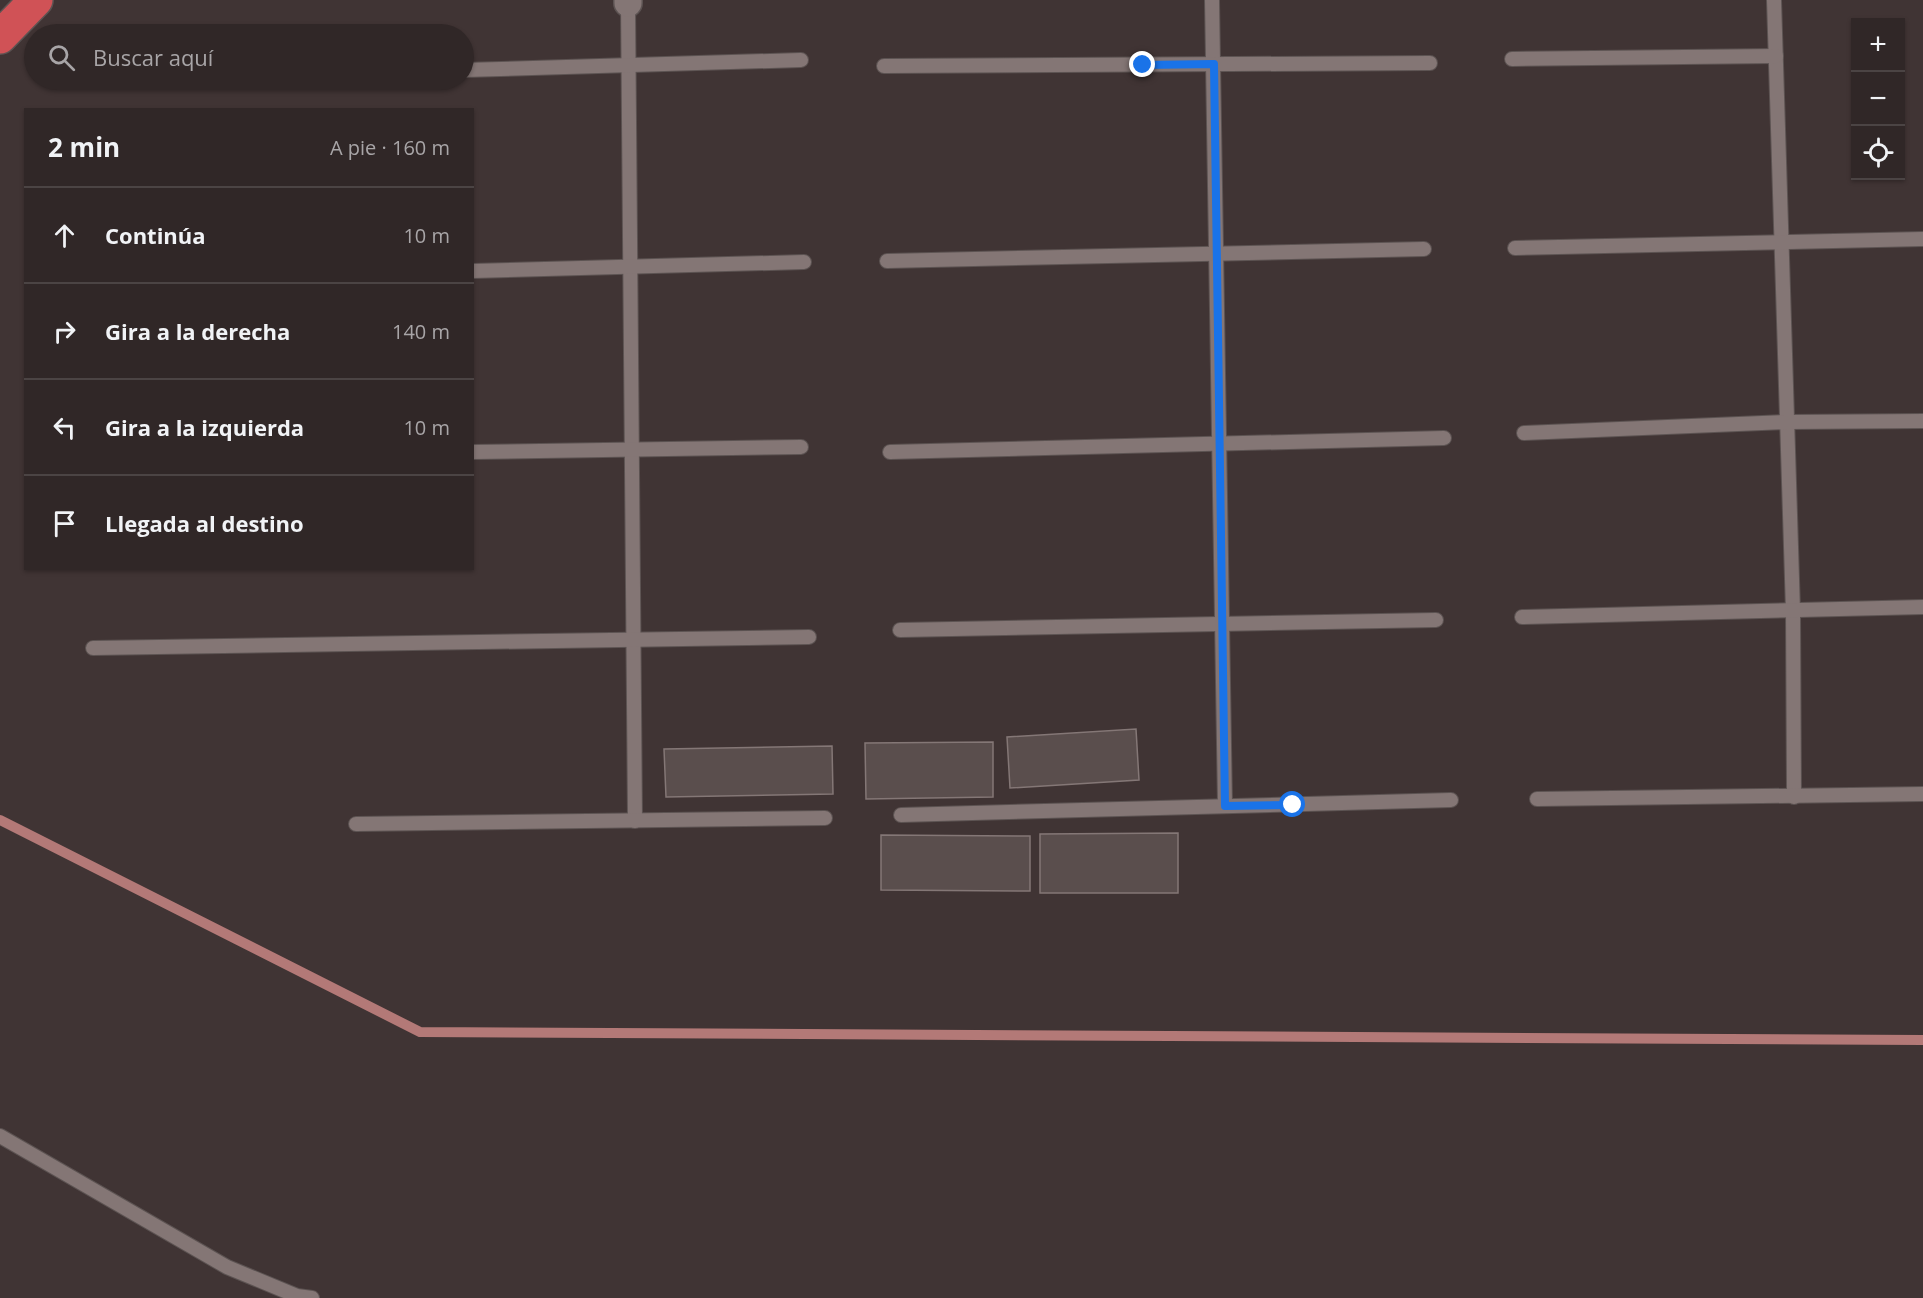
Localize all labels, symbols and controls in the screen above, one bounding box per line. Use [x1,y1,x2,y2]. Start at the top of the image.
map controls [1851,18,1905,180]
button: + [1851,18,1905,72]
search box [24,24,474,90]
icon: search [45,41,78,74]
text: Buscar aquí [93,42,213,72]
route end [1129,51,1155,77]
button: − [1851,72,1905,126]
button: locate [1851,126,1905,180]
text: 2 min [48,129,120,165]
text: A pie · 160 m [330,134,450,161]
icon: ahead [48,219,81,252]
text: Continúa [105,220,206,250]
text: 10 m [403,222,450,249]
icon: right [48,315,81,348]
text: Gira a la derecha [105,316,290,346]
text: 140 m [392,318,450,345]
icon: left [48,411,81,444]
text: Gira a la izquierda [105,412,304,442]
text: 10 m [403,414,450,441]
icon: arrive [48,507,81,540]
text: Llegada al destino [105,508,304,538]
route start [1279,791,1305,817]

